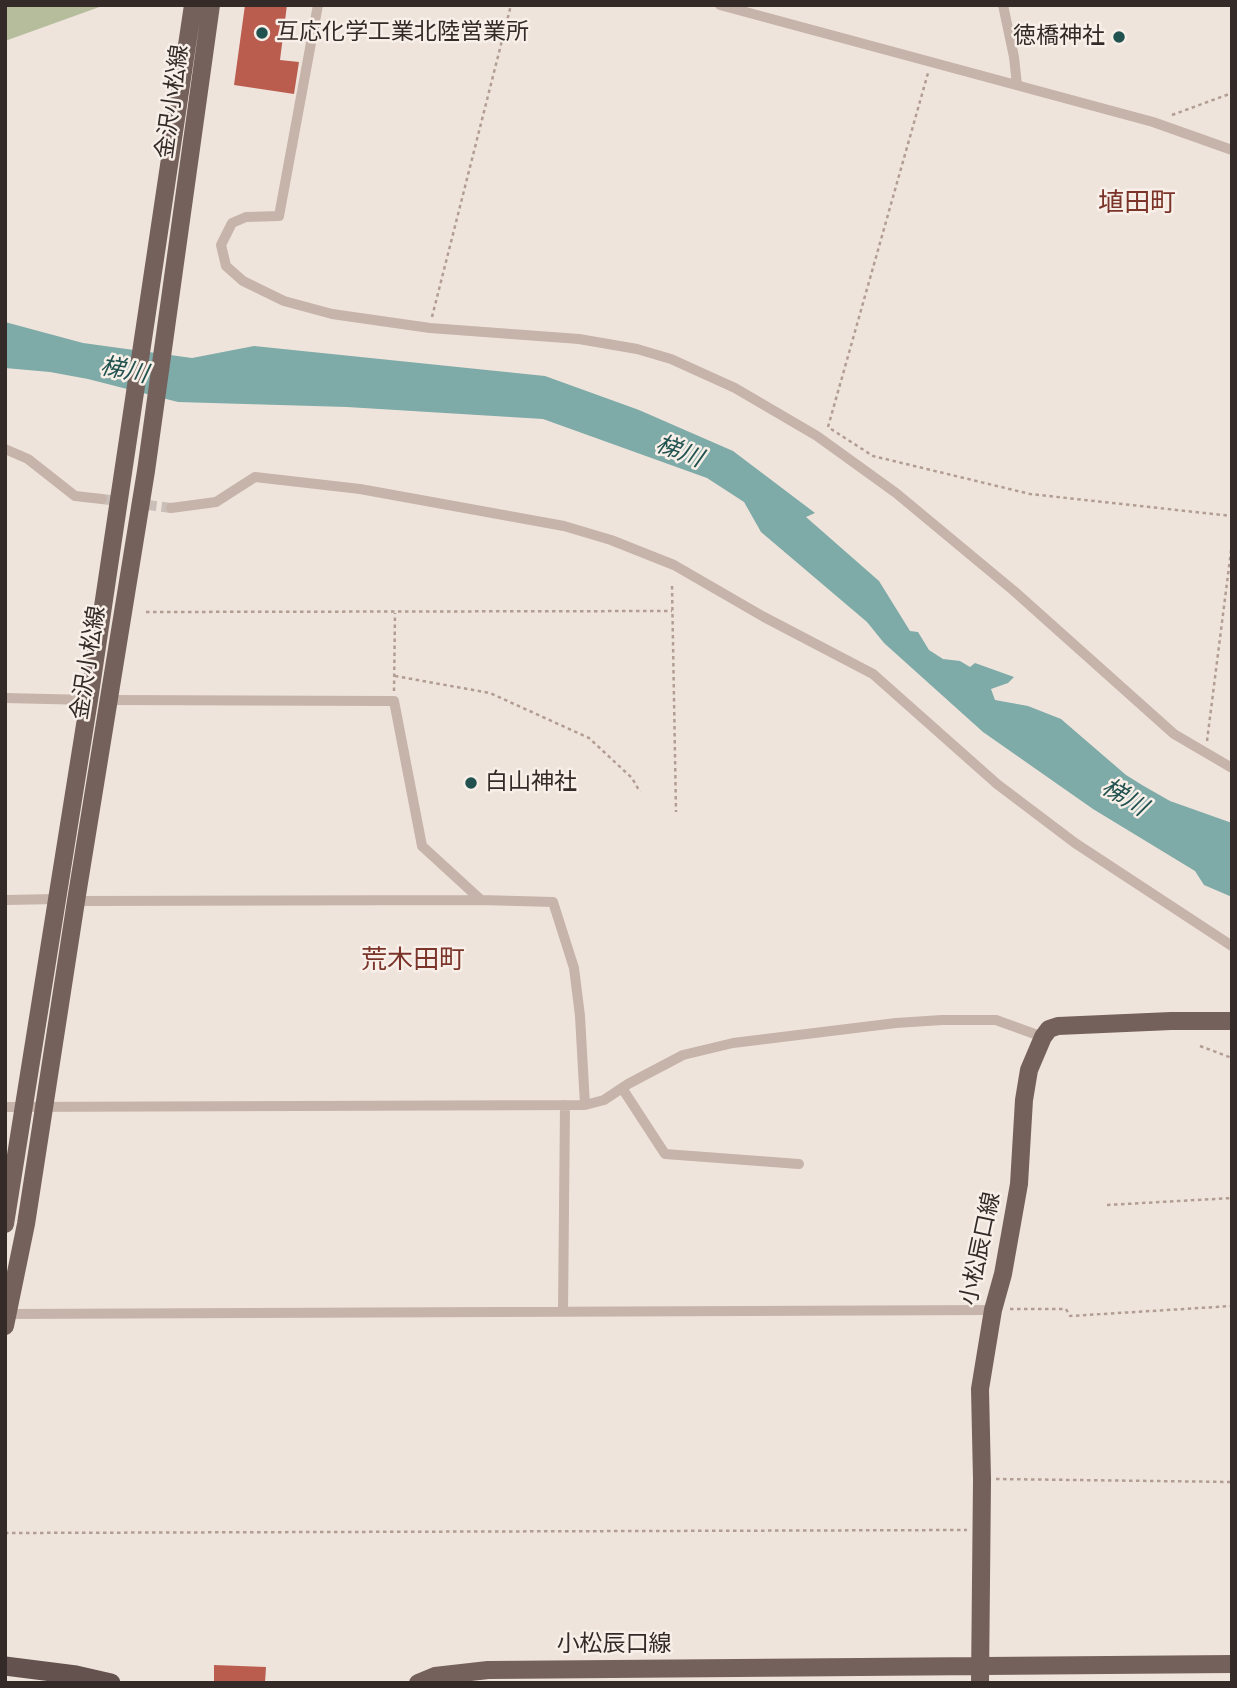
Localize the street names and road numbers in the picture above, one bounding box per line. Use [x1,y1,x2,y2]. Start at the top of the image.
street label: 金沢小松線 [151,43,195,161]
street label: 金沢小松線 [66,604,112,722]
street label: 小松辰口線 [956,1190,1006,1308]
street label: 小松辰口線 [557,1631,671,1659]

